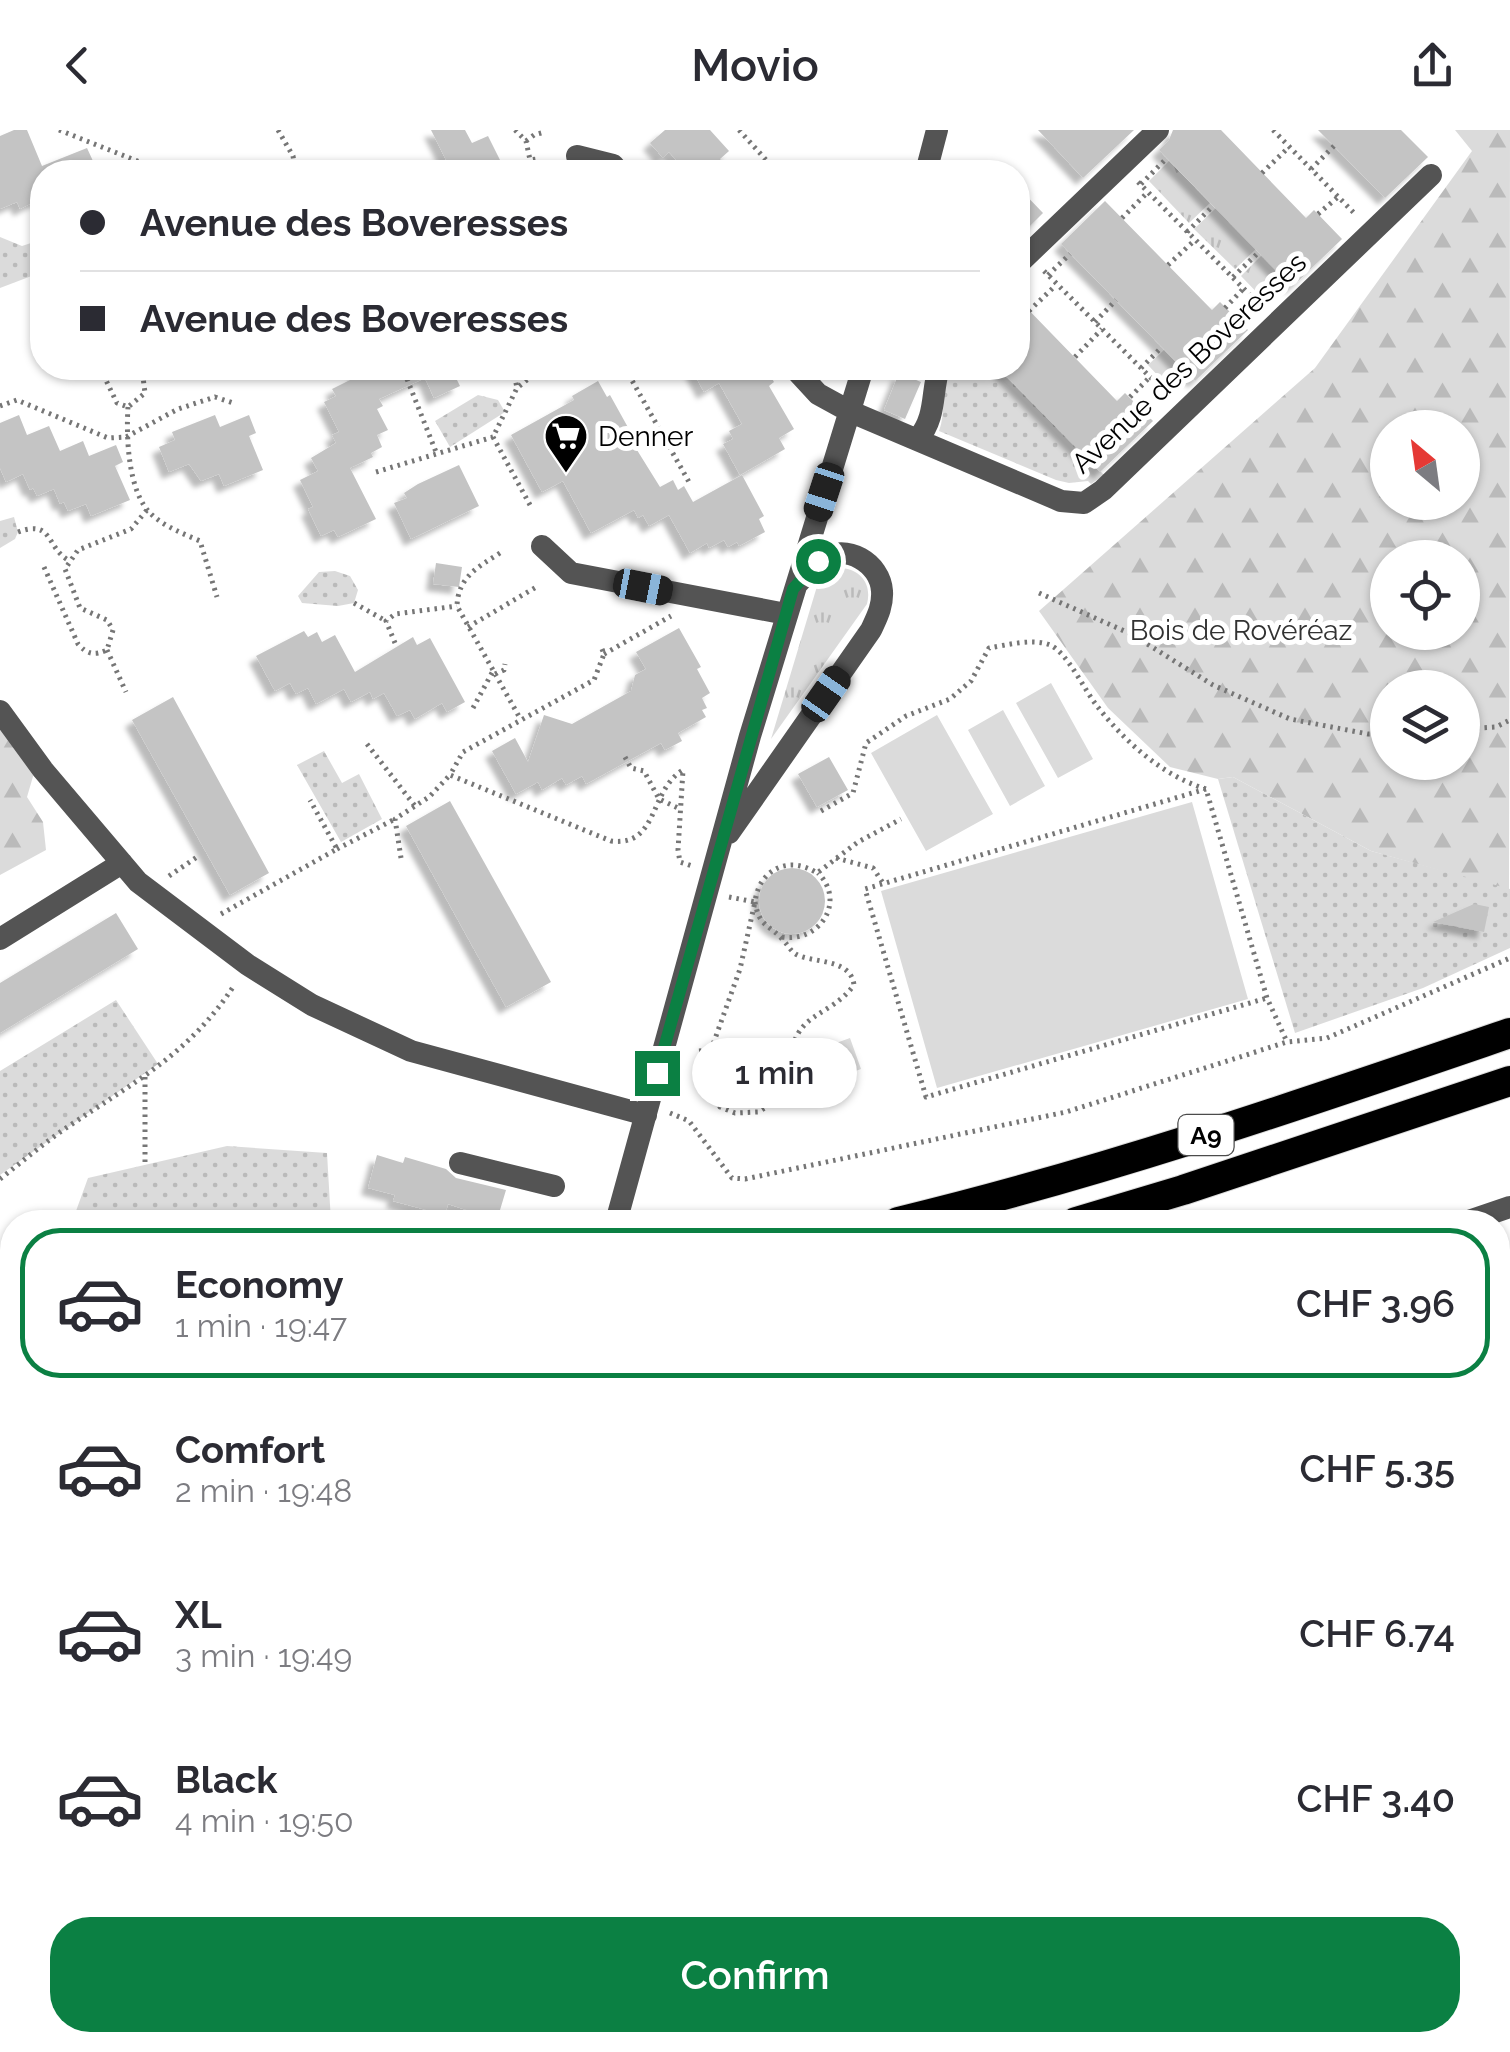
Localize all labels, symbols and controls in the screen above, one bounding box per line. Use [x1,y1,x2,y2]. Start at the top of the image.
icon: back [50,38,105,93]
icon: share [1405,38,1460,93]
text: Movio [691,39,819,92]
text: Avenue des Boveresses [140,200,568,245]
street label: Avenue des Boveresses [1065,246,1313,480]
text: Avenue des Boveresses [140,296,568,341]
north arrow [1370,410,1480,520]
map controls [1370,410,1480,780]
supermarket icon: Denner [543,413,589,474]
place label: Denner [598,420,694,453]
car [800,459,848,525]
route start [796,539,841,584]
button: locate [1370,540,1480,650]
car [611,567,675,607]
park label: Bois de Rovéréaz [1130,614,1352,647]
car [797,661,855,727]
button: layers [1370,670,1480,780]
callout: 1 min [692,1038,857,1108]
route end [635,1051,680,1096]
text: 1 min [735,1054,814,1091]
road number: A9 [1178,1115,1234,1155]
icon: car [55,1258,145,1348]
text: Economy [175,1262,344,1307]
text: CHF 3.96 [1296,1281,1455,1326]
text: 1 min · 19:47 [175,1307,347,1344]
icon: car [55,1423,145,1513]
text: Comfort [175,1427,325,1472]
text: CHF 5.35 [1299,1446,1455,1491]
text: 2 min · 19:48 [175,1472,352,1509]
icon: car [55,1588,145,1678]
text: XL [175,1592,222,1637]
text: CHF 6.74 [1299,1611,1455,1656]
text: 3 min · 19:49 [175,1637,352,1674]
icon: car [55,1753,145,1843]
text: Black [175,1757,277,1802]
text: CHF 3.40 [1297,1776,1455,1821]
text: 4 min · 19:50 [175,1802,354,1839]
button: Confirm [50,1917,1460,2032]

